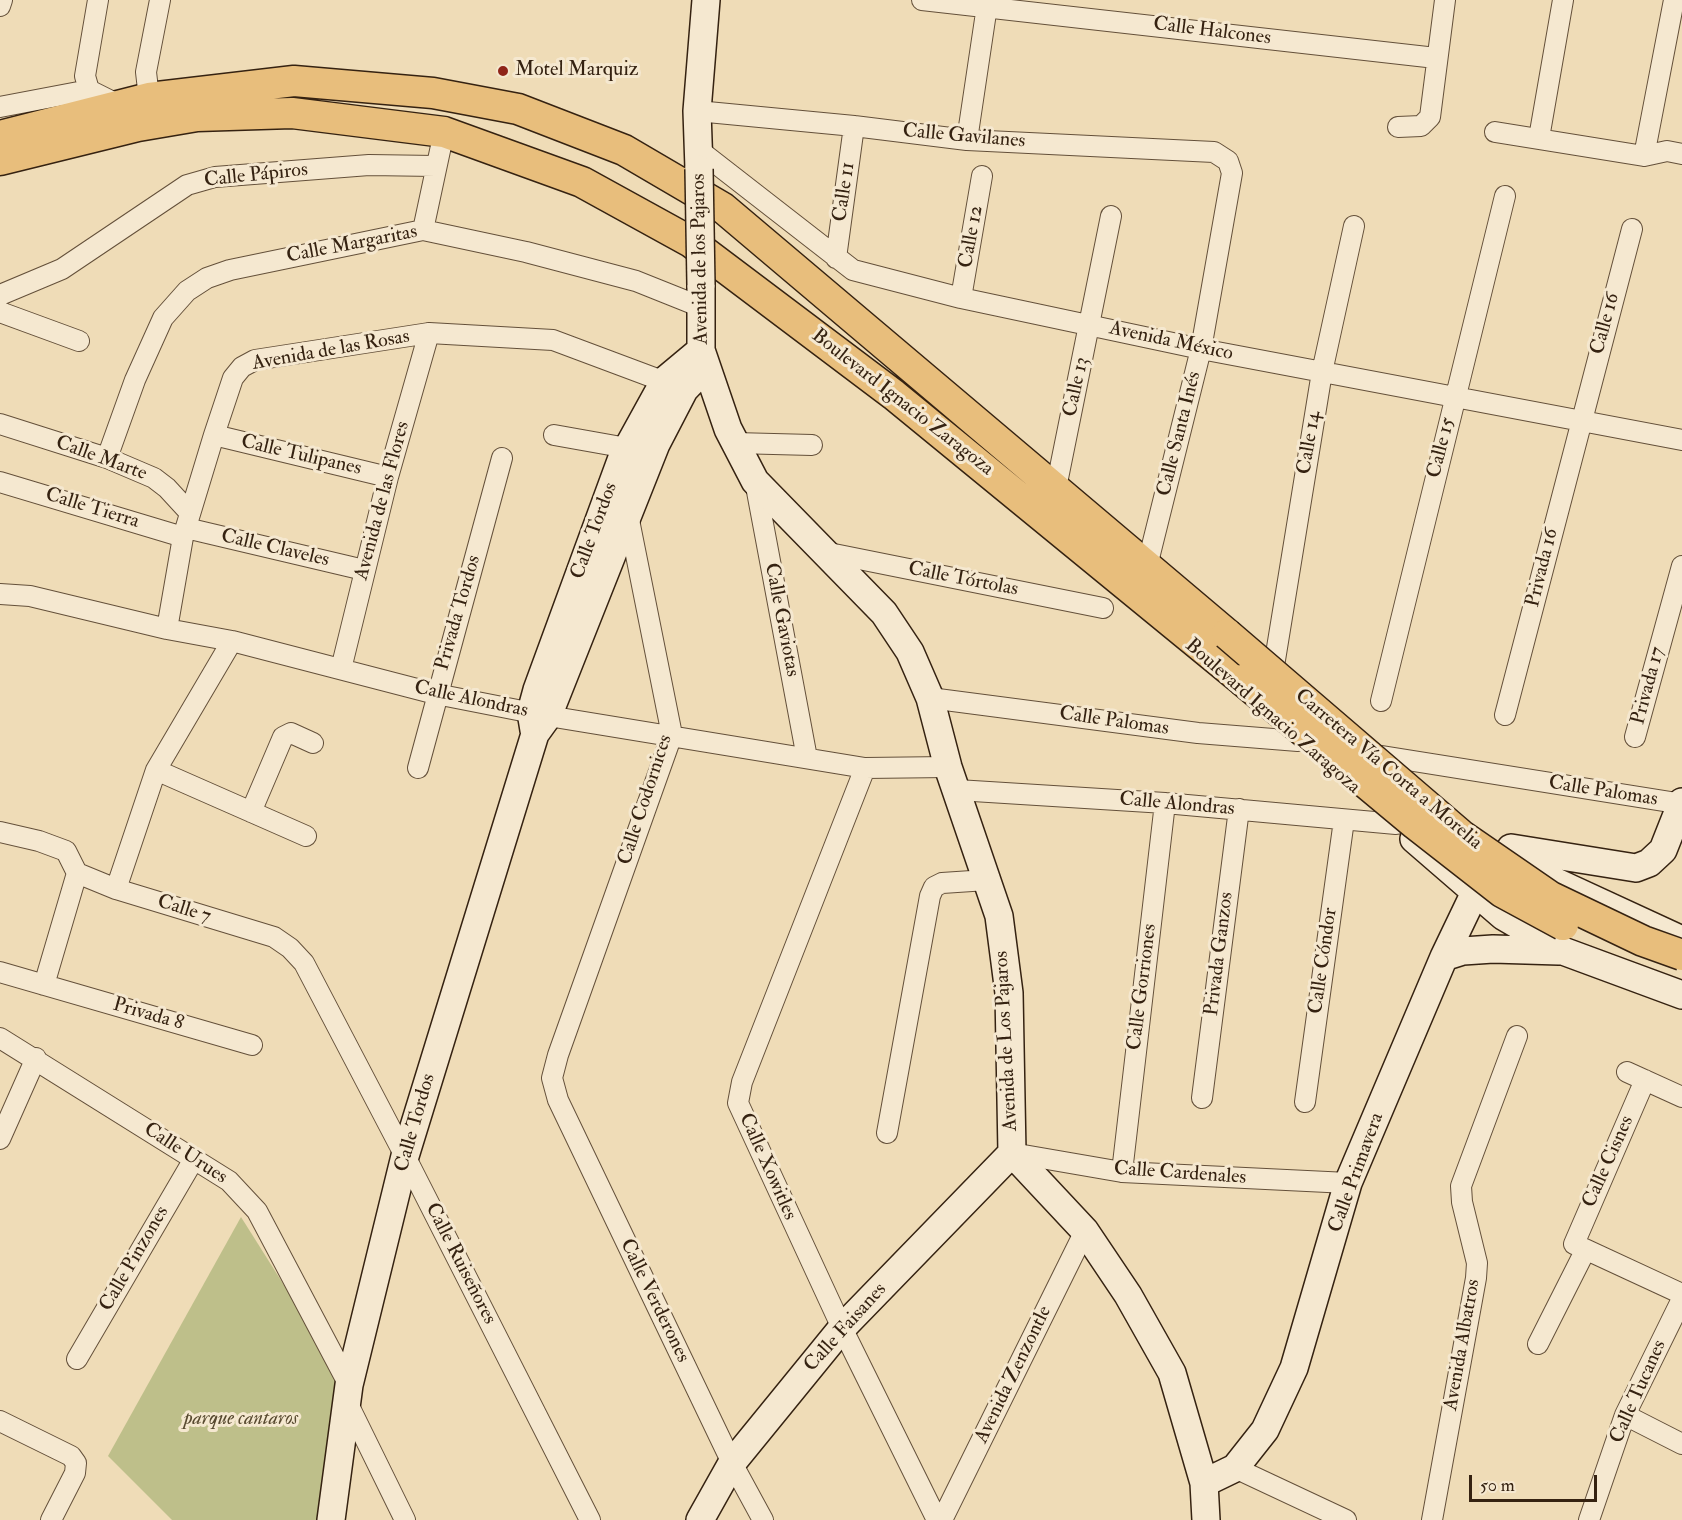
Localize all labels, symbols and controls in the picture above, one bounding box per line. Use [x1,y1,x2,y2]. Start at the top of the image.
street label: Calle Halcones [1152,13,1272,51]
place label: Motel Marquiz [515,59,638,83]
marker: Motel Marquiz [496,64,510,78]
street label: Calle Gavilanes [902,120,1026,154]
street label: Calle Pápiros [203,159,309,193]
street label: Calle 11 [829,161,861,223]
street label: Avenida de los Pajaros [688,173,714,345]
street label: Calle 12 [955,204,989,270]
street label: Calle Margaritas [285,221,419,269]
street label: Calle 16 [1586,291,1626,357]
street label: Avenida México [1107,317,1235,367]
street label: Boulevard Ignacio Zaragoza [806,324,998,482]
street label: Avenida de las Rosas [250,325,412,377]
street label: Calle 13 [1059,355,1095,419]
street label: Calle Santa Inés [1153,369,1207,499]
street label: Calle 14 [1293,410,1327,476]
street label: Calle 15 [1423,415,1461,481]
street label: Avenida de las Flores [350,419,416,583]
street label: Calle Tulipanes [238,430,364,482]
street label: Calle Marte [52,431,150,487]
street label: Calle Tordos [566,479,624,583]
street label: Calle Tierra [42,483,142,535]
street label: Calle Claveles [219,525,331,573]
street label: Privada 16 [1522,526,1564,610]
street label: Privada Tordos [431,553,487,673]
street label: Calle Tórtolas [906,558,1020,602]
street label: Calle Gaviotas [758,561,804,679]
street label: Boulevard Ignacio Zaragoza [1179,634,1365,800]
street label: Privada 17 [1627,644,1671,728]
street label: Calle Alondras [412,676,530,724]
street label: Carretera Vía Corta a Morelia [1289,685,1487,855]
street label: Calle Palomas [1058,702,1170,742]
street label: Calle Codornices [614,732,678,868]
street label: Calle Palomas [1547,772,1659,812]
street label: Calle Alondras [1118,788,1236,822]
street label: Calle 7 [154,891,214,929]
street label: Privada Ganzos [1200,891,1240,1017]
street label: Calle Cóndor [1305,906,1343,1016]
street label: Calle Gorriones [1123,922,1163,1052]
street label: Avenida de Los Pajaros [990,950,1024,1132]
street label: Privada 8 [110,993,186,1037]
street label: Calle Tordos [391,1071,441,1175]
street label: Calle Xowitles [733,1110,801,1224]
street label: Calle Primavera [1324,1110,1390,1236]
street label: Calle Cisnes [1578,1112,1640,1212]
street label: Calle Urues [139,1118,231,1190]
street label: Calle Cardenales [1113,1157,1247,1191]
street label: Calle Ruiseñores [419,1199,501,1329]
street label: Calle Pinzones [95,1202,175,1316]
street label: Calle Verderones [614,1235,694,1367]
street label: Avenida Albatros [1440,1277,1486,1413]
street label: Calle Faisanes [800,1278,892,1378]
street label: Avenida Zenzontle [970,1302,1058,1448]
street label: Calle Tucanes [1606,1337,1672,1447]
park label: parque cantaros [184,1408,298,1432]
scale bar [1472,1463,1600,1501]
text: 50 m [1480,1474,1515,1497]

